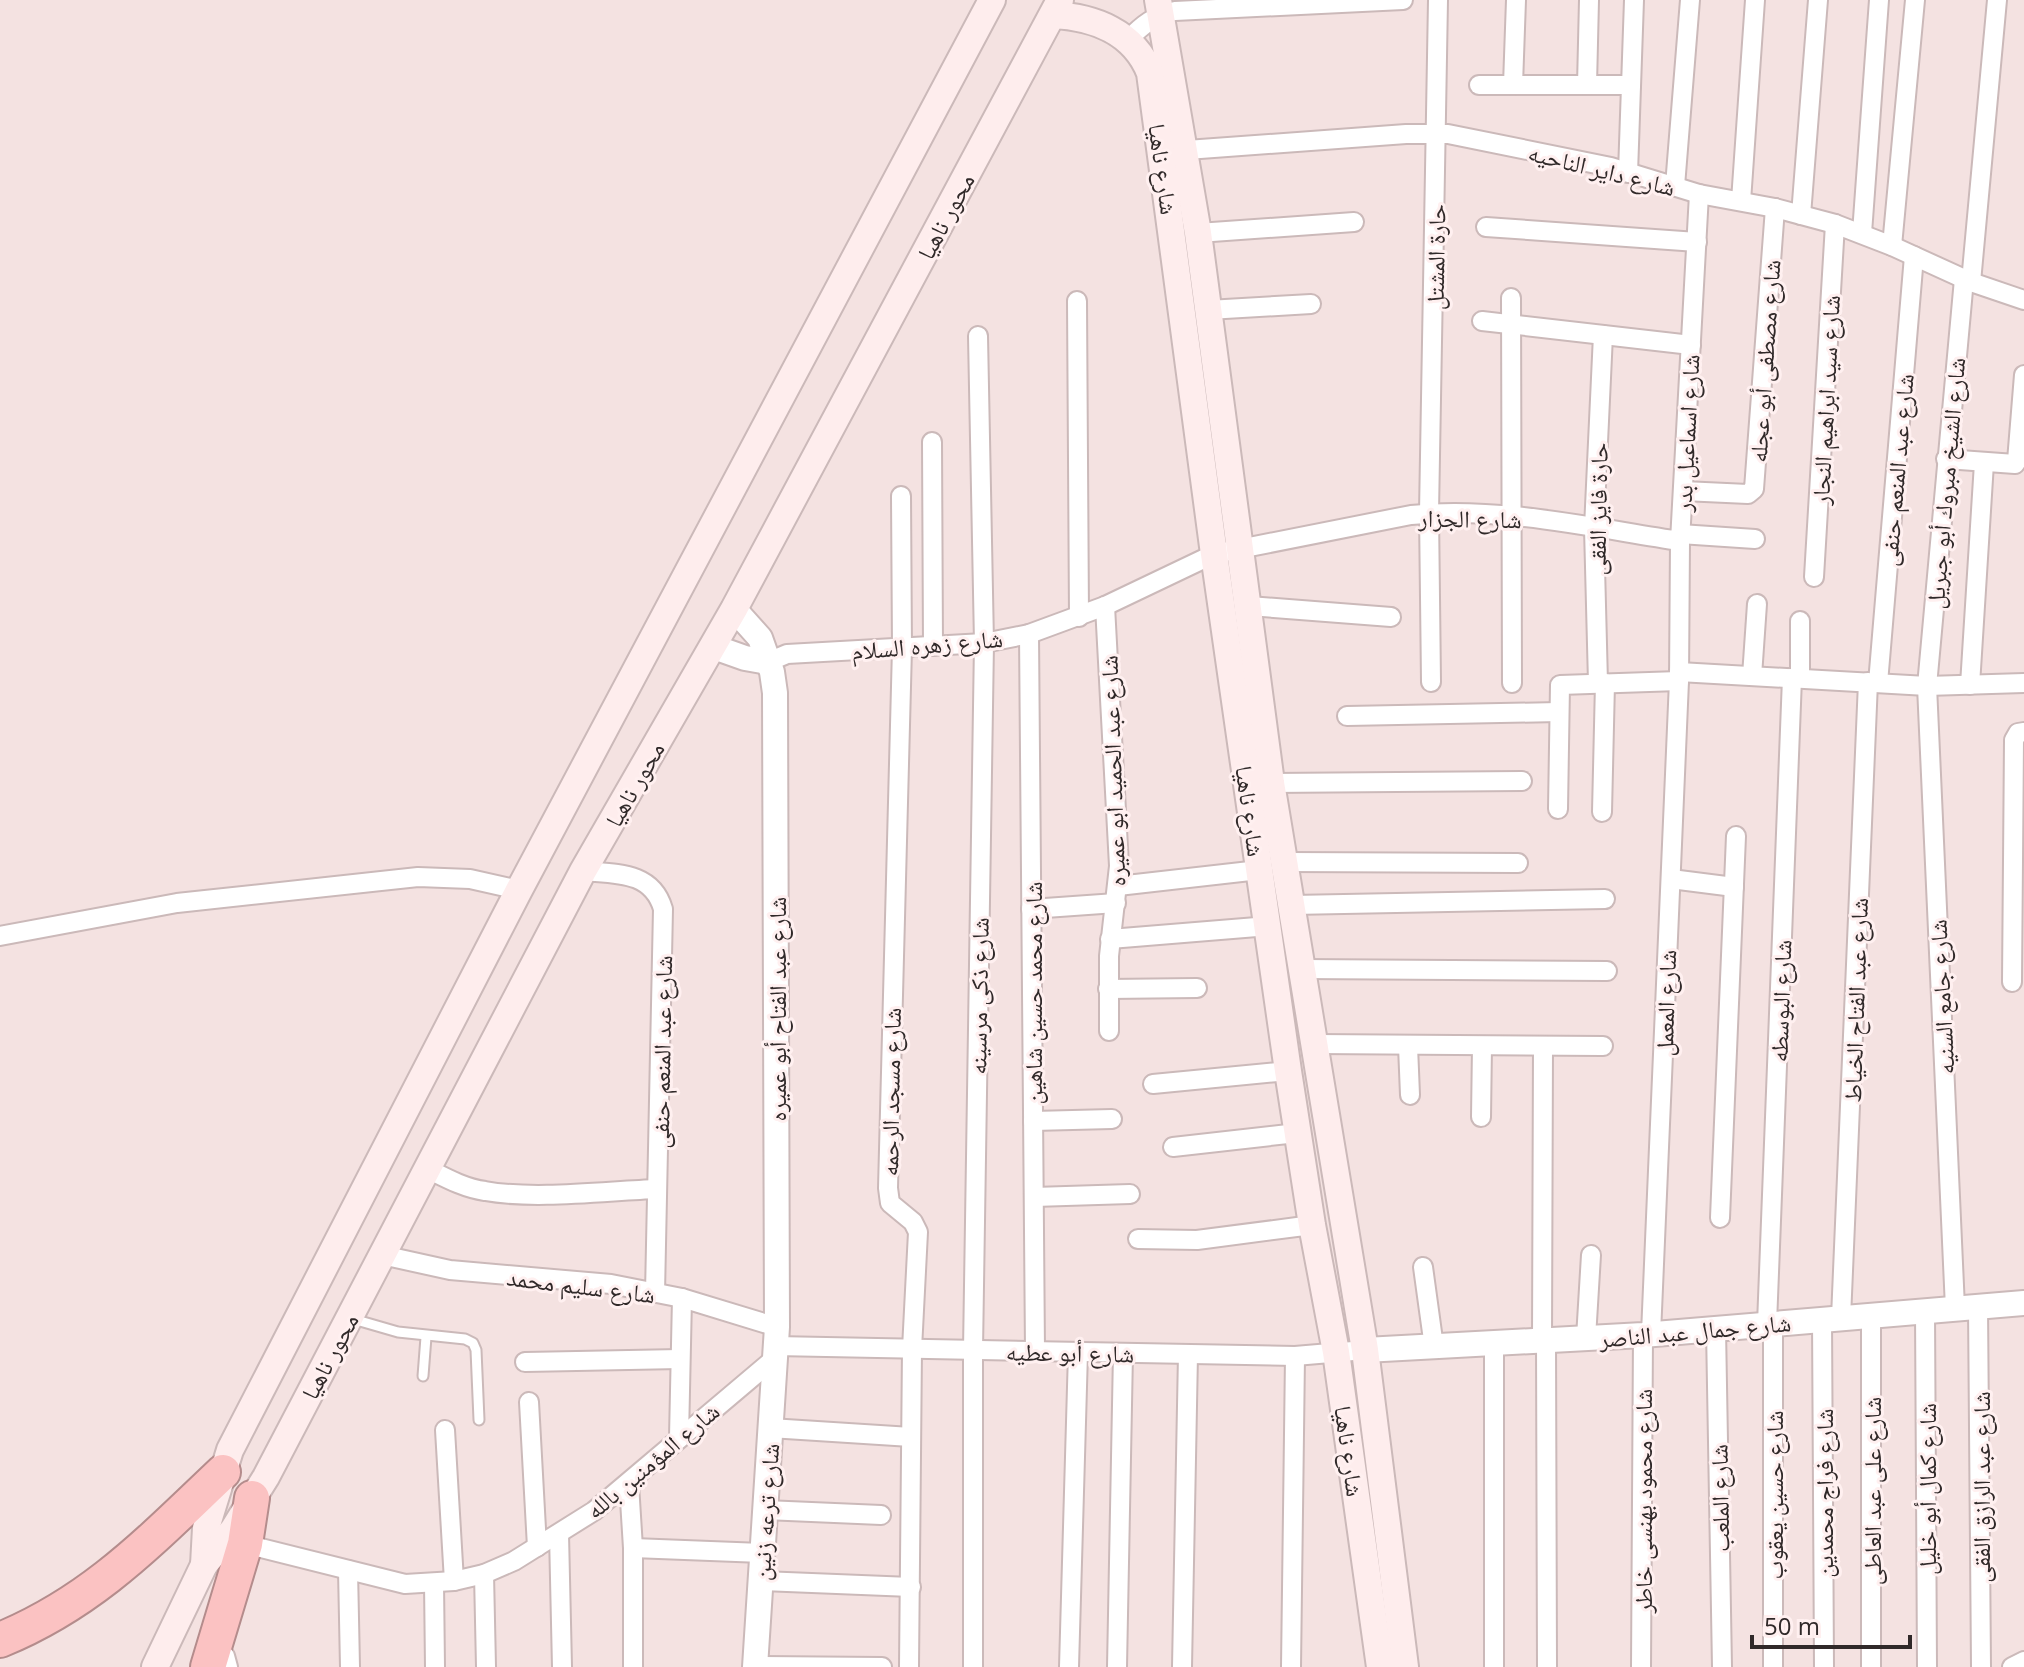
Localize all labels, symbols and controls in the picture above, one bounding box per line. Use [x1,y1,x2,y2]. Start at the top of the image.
street label: شارع ناهيا [1141,121,1187,217]
street label: شارع داير الناحيه [1525,135,1679,203]
street label: محور ناهيا [909,167,981,265]
street label: حارة المشتل [1418,204,1452,310]
street label: شارع مصطفى أبو عجله [1740,258,1788,464]
street label: شارع سيد ابراهيم النجار [1803,294,1848,507]
street label: شارع اسماعيل بدر [1665,353,1707,514]
street label: شارع الشيخ مبروك أبو جبريل [1918,356,1972,610]
street label: شارع عبد المنعم حنفى [1871,372,1922,568]
street label: حارة فايز الفقى [1579,442,1615,576]
street label: شارع الجزار [1417,501,1522,535]
street label: شارع زهره السلام [850,621,1004,668]
street label: شارع عبد الحميد ابو عميره [1091,655,1133,887]
street label: محور ناهيا [596,735,672,833]
street label: شارع ناهيا [1228,763,1274,859]
street label: شارع محمد حسين شاهين [1016,881,1049,1105]
street label: شارع عبد الفتاح أبو عميره [760,897,793,1121]
street label: شارع عبد الفتاح الخياط [1835,897,1875,1103]
street label: شارع ذكى مرسينه [960,917,996,1075]
street label: شارع جامع السنيه [1920,919,1962,1075]
street label: شارع البوسطه [1761,939,1799,1063]
street label: شارع المعمل [1647,949,1683,1057]
street label: شارع عبد المنعم حنفى [643,955,680,1149]
street label: شارع مسجد الرحمه [872,1007,908,1177]
street label: شارع سليم محمد [505,1260,657,1311]
street label: شارع جمال عبد الناصر [1597,1305,1792,1355]
street label: محور ناهيا [293,1307,365,1405]
street label: شارع أبو عطيه [1006,1334,1134,1370]
street label: شارع محمود بهنسى خاطر [1626,1389,1659,1614]
street label: شارع عبد الرازق الفقى [1964,1391,1997,1583]
street label: شارع المؤمنين بالله [578,1394,726,1526]
street label: شارع على عبد العاطى [1855,1397,1888,1585]
street label: شارع ناهيا [1327,1403,1373,1499]
street label: شارع كمال أبو خليل [1910,1403,1943,1575]
street label: شارع فراج محمدين [1807,1408,1840,1578]
street label: شارع حسين يعقوب [1757,1410,1790,1580]
street label: شارع ترعه زنين [744,1442,786,1582]
street label: شارع الملعب [1702,1444,1736,1552]
scale bar [1752,1599,1910,1649]
text: 50 m [1764,1609,1820,1642]

